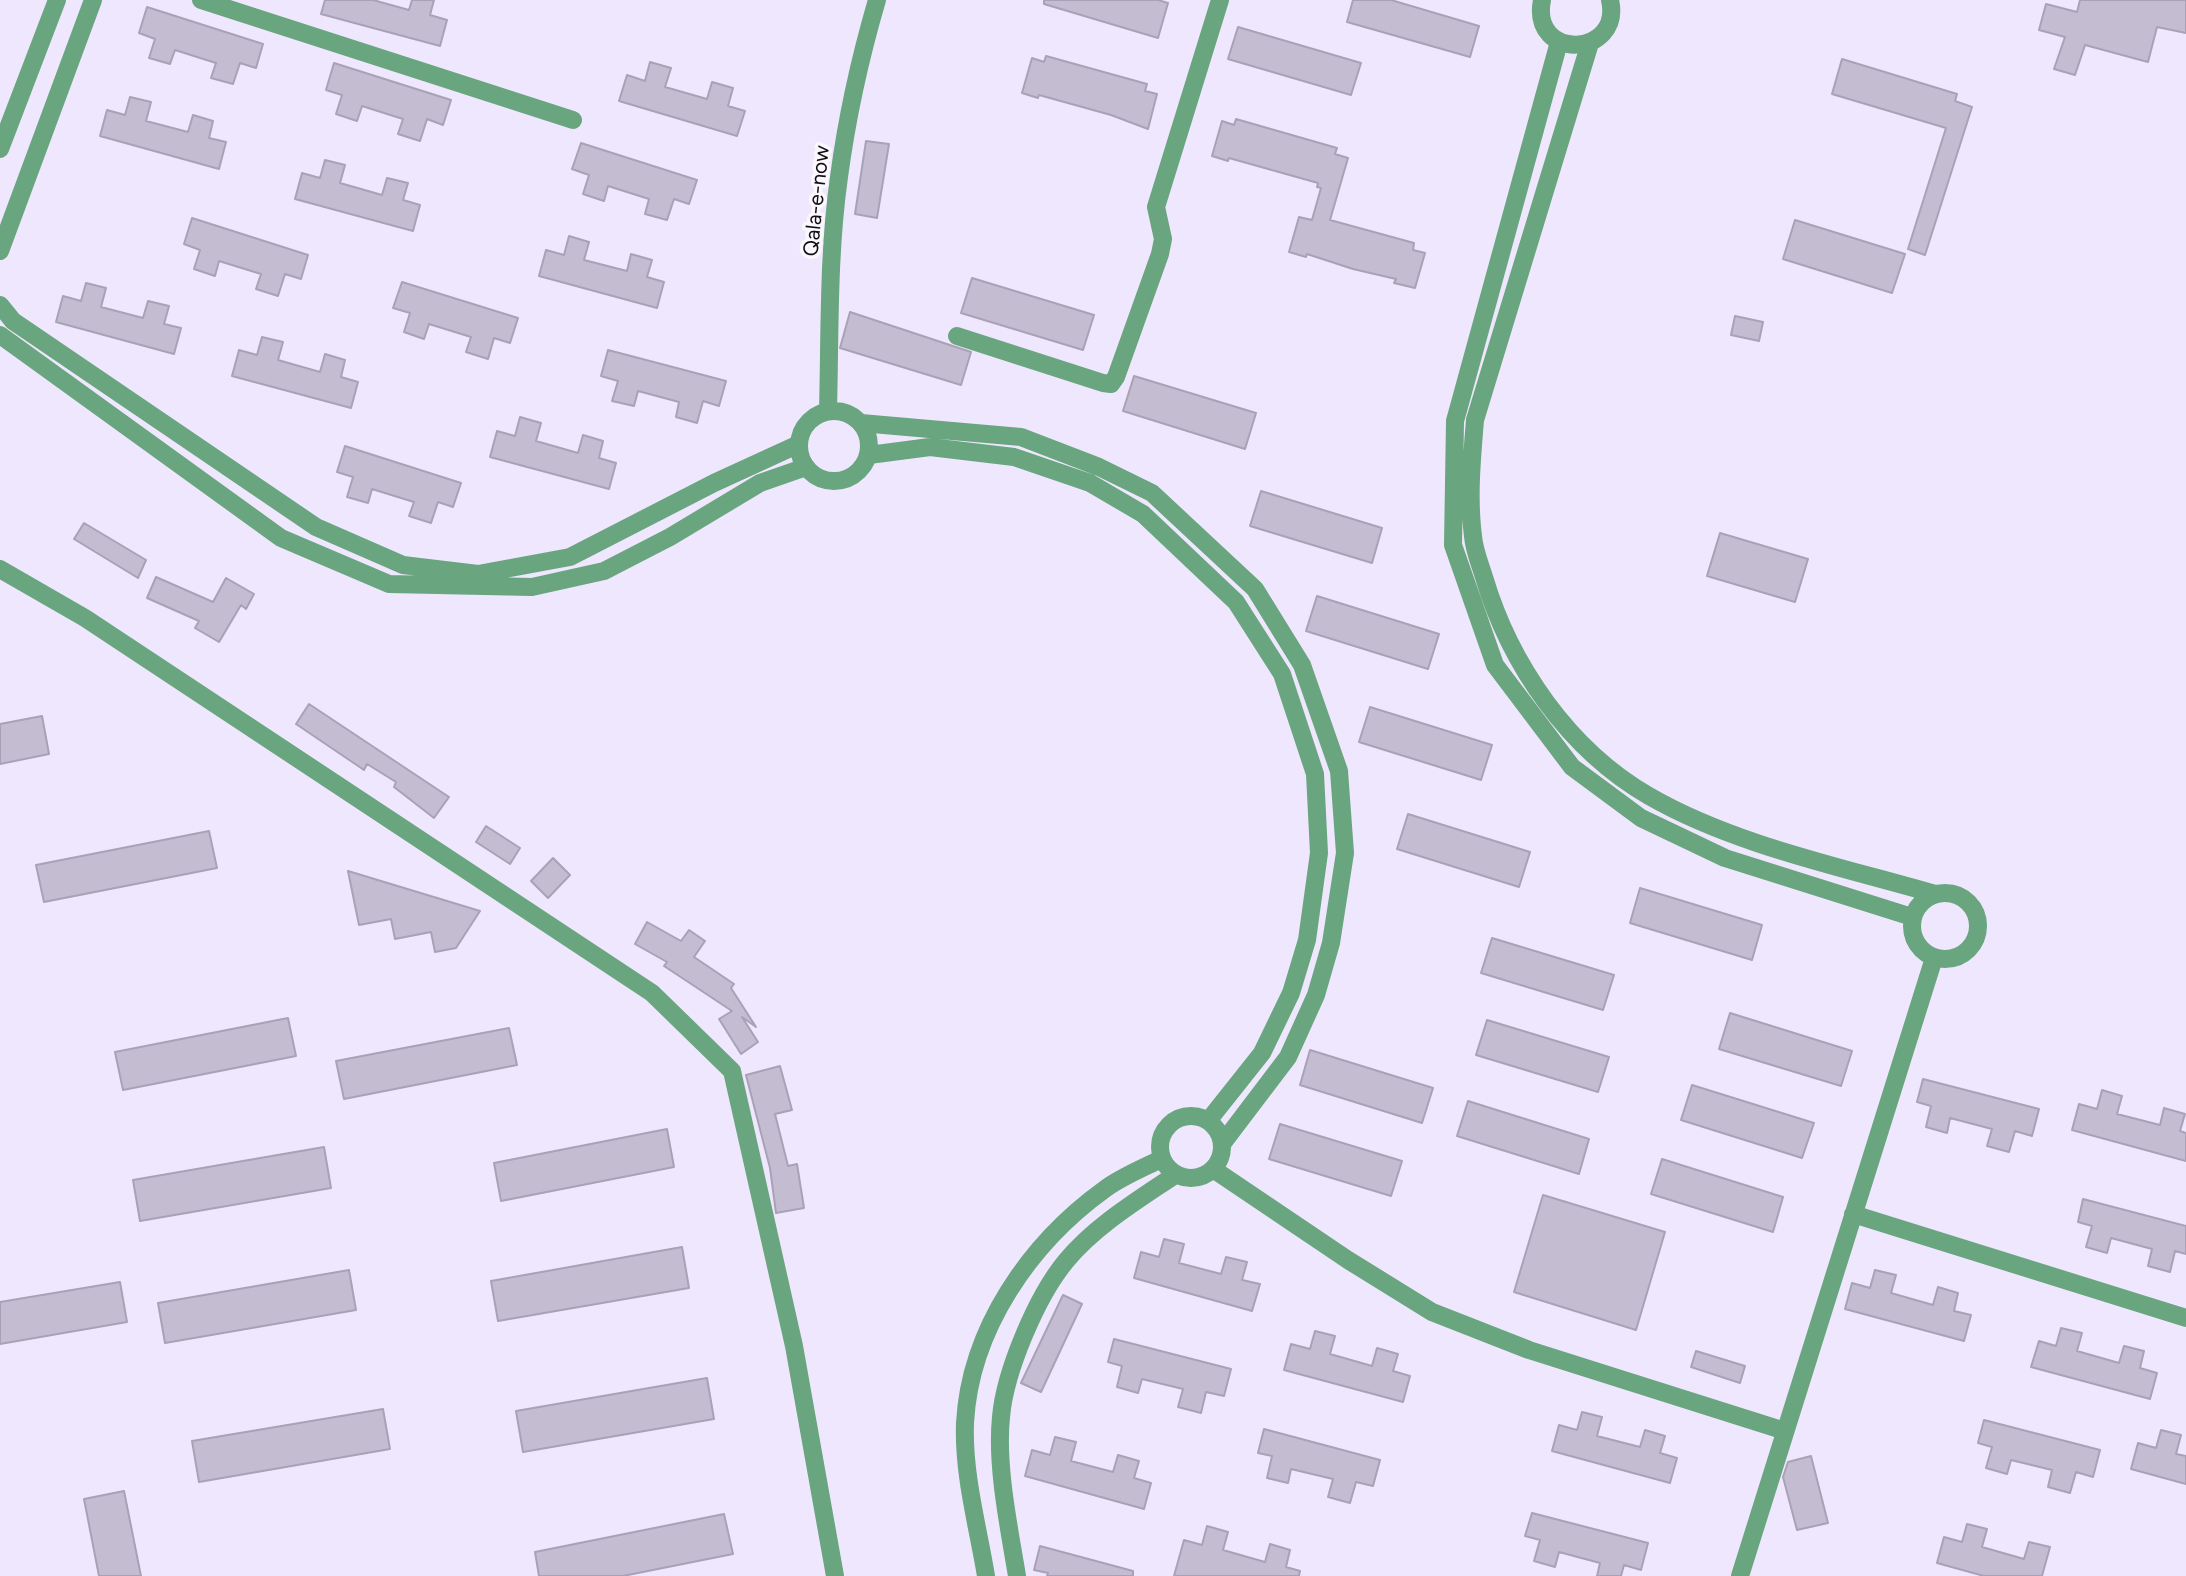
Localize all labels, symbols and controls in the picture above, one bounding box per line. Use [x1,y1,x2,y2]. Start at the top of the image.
street label: Qala-e-now [799,144,835,258]

